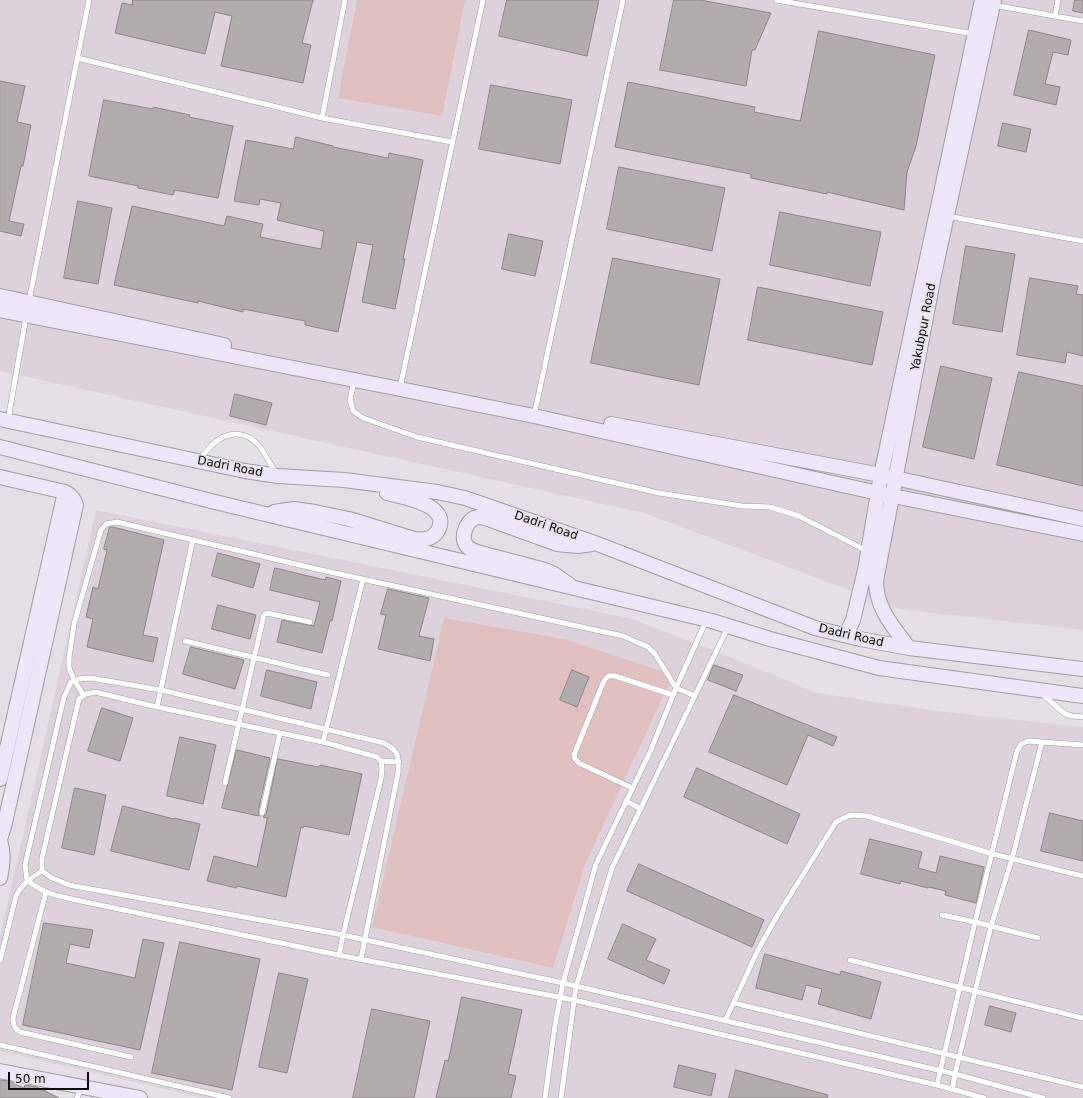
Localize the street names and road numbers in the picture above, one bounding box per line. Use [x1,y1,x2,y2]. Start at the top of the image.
street label: Yakubpur Road [908,282,940,372]
street label: Dadri Road [196,454,264,480]
street label: Dadri Road [512,508,580,544]
street label: Dadri Road [817,622,885,650]

